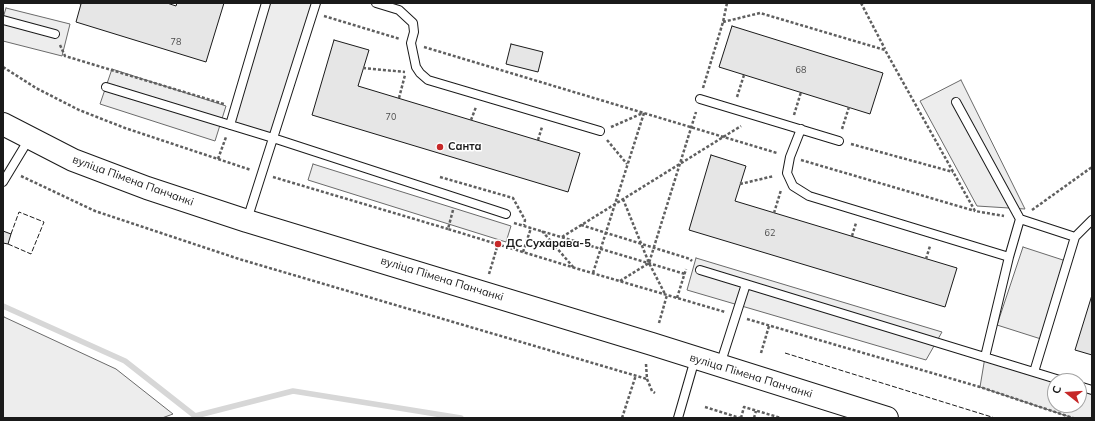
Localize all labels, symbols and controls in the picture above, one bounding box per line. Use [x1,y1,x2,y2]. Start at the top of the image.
house number: 78 [171,37,181,47]
house number: 68 [796,65,806,75]
house number: 70 [386,112,396,122]
place label: Санта [448,140,481,154]
marker: Санта [435,142,445,152]
street label: вуліца Пімена Панчанкі [71,153,195,209]
house number: 62 [765,228,775,238]
place label: ДС Сухарава-5 [506,237,591,251]
marker: ДС Сухарава-5 [493,239,503,249]
street label: вуліца Пімена Панчанкі [379,254,505,304]
street label: вуліца Пімена Панчанкі [688,351,814,401]
north arrow [1047,373,1087,413]
text: С [1049,384,1064,395]

